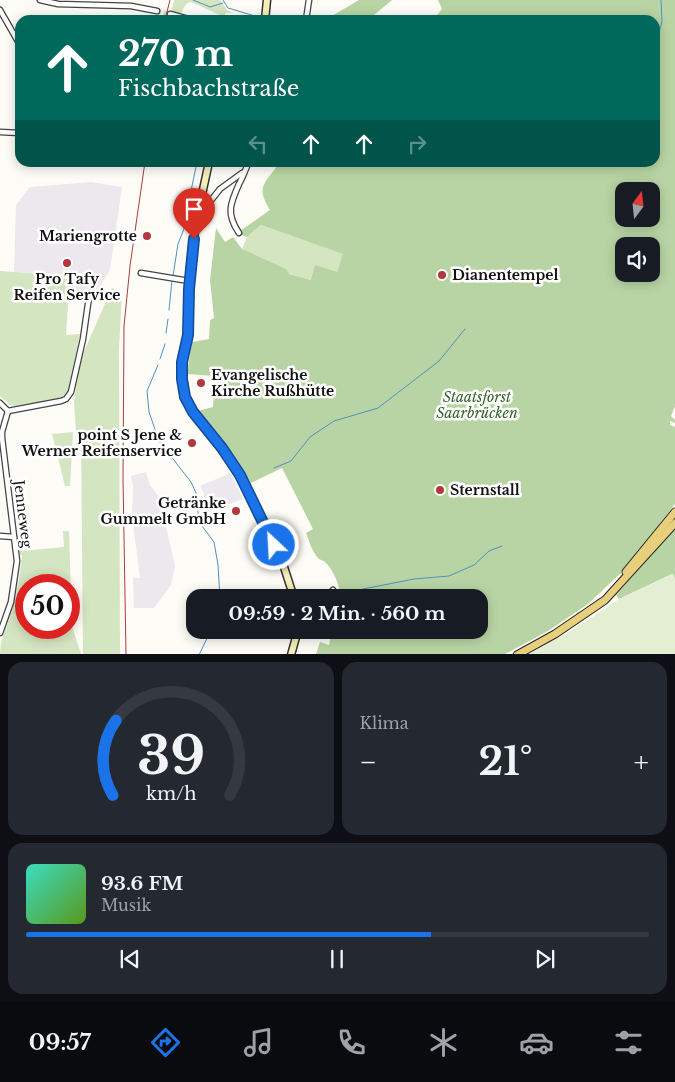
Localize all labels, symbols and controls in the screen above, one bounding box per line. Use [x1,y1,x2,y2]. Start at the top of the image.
text: 270 m [118,32,233,75]
icon: ahead [35,35,100,100]
text: Fischbachstraße [118,75,299,102]
icon: left [244,130,272,158]
icon: ahead [297,130,325,158]
icon: ahead [350,130,378,158]
icon: right [403,130,431,158]
north arrow [615,182,660,228]
map controls [615,182,660,282]
pin [173,188,215,239]
icon: arrive [180,195,208,223]
place label: Mariengrotte [39,227,137,245]
marker: Mariengrotte [141,230,153,242]
button: sound [615,237,660,282]
marker: Pro Tafy Reifen Service [61,257,73,269]
place label: Dianentempel [452,266,558,284]
marker: Dianentempel [436,269,448,281]
place label: Pro Tafy Reifen Service [14,270,121,304]
place label: Evangelische Kirche Rußhütte [211,366,334,400]
marker: Evangelische Kirche Rußhütte [195,377,207,389]
park label: Staatsforst Saarbrücken [436,388,518,422]
place label: point S Jene & Werner Reifenservice [20,426,183,460]
marker: point S Jene & Werner Reifenservice [186,437,198,449]
street label: Jenneweg [10,477,36,550]
place label: Sternstall [450,481,520,499]
marker: Sternstall [434,484,446,496]
place label: Getränke Gummelt GmbH [100,494,226,528]
marker: Getränke Gummelt GmbH [230,505,242,517]
position arrow [247,518,299,570]
speed limit sign: 50 [15,574,80,639]
text: 09:59 · 2 Min. · 560 m [229,602,445,625]
text: Klima [360,713,409,733]
text: 39 [137,724,205,788]
text: 21° [478,738,532,785]
text: − [360,745,377,780]
text: + [634,745,649,780]
text: km/h [145,783,196,805]
text: 93.6 FM [101,872,183,895]
text: Musik [101,895,151,915]
icon: previous [116,945,144,973]
icon: pause [323,945,351,973]
icon: next [531,945,559,973]
icon: directions [148,1025,183,1060]
icon: music [241,1025,276,1060]
icon: phone [334,1025,369,1060]
icon: climate [426,1025,461,1060]
icon: car [519,1025,554,1060]
icon: filters [611,1025,646,1060]
text: 09:57 [29,1029,91,1056]

